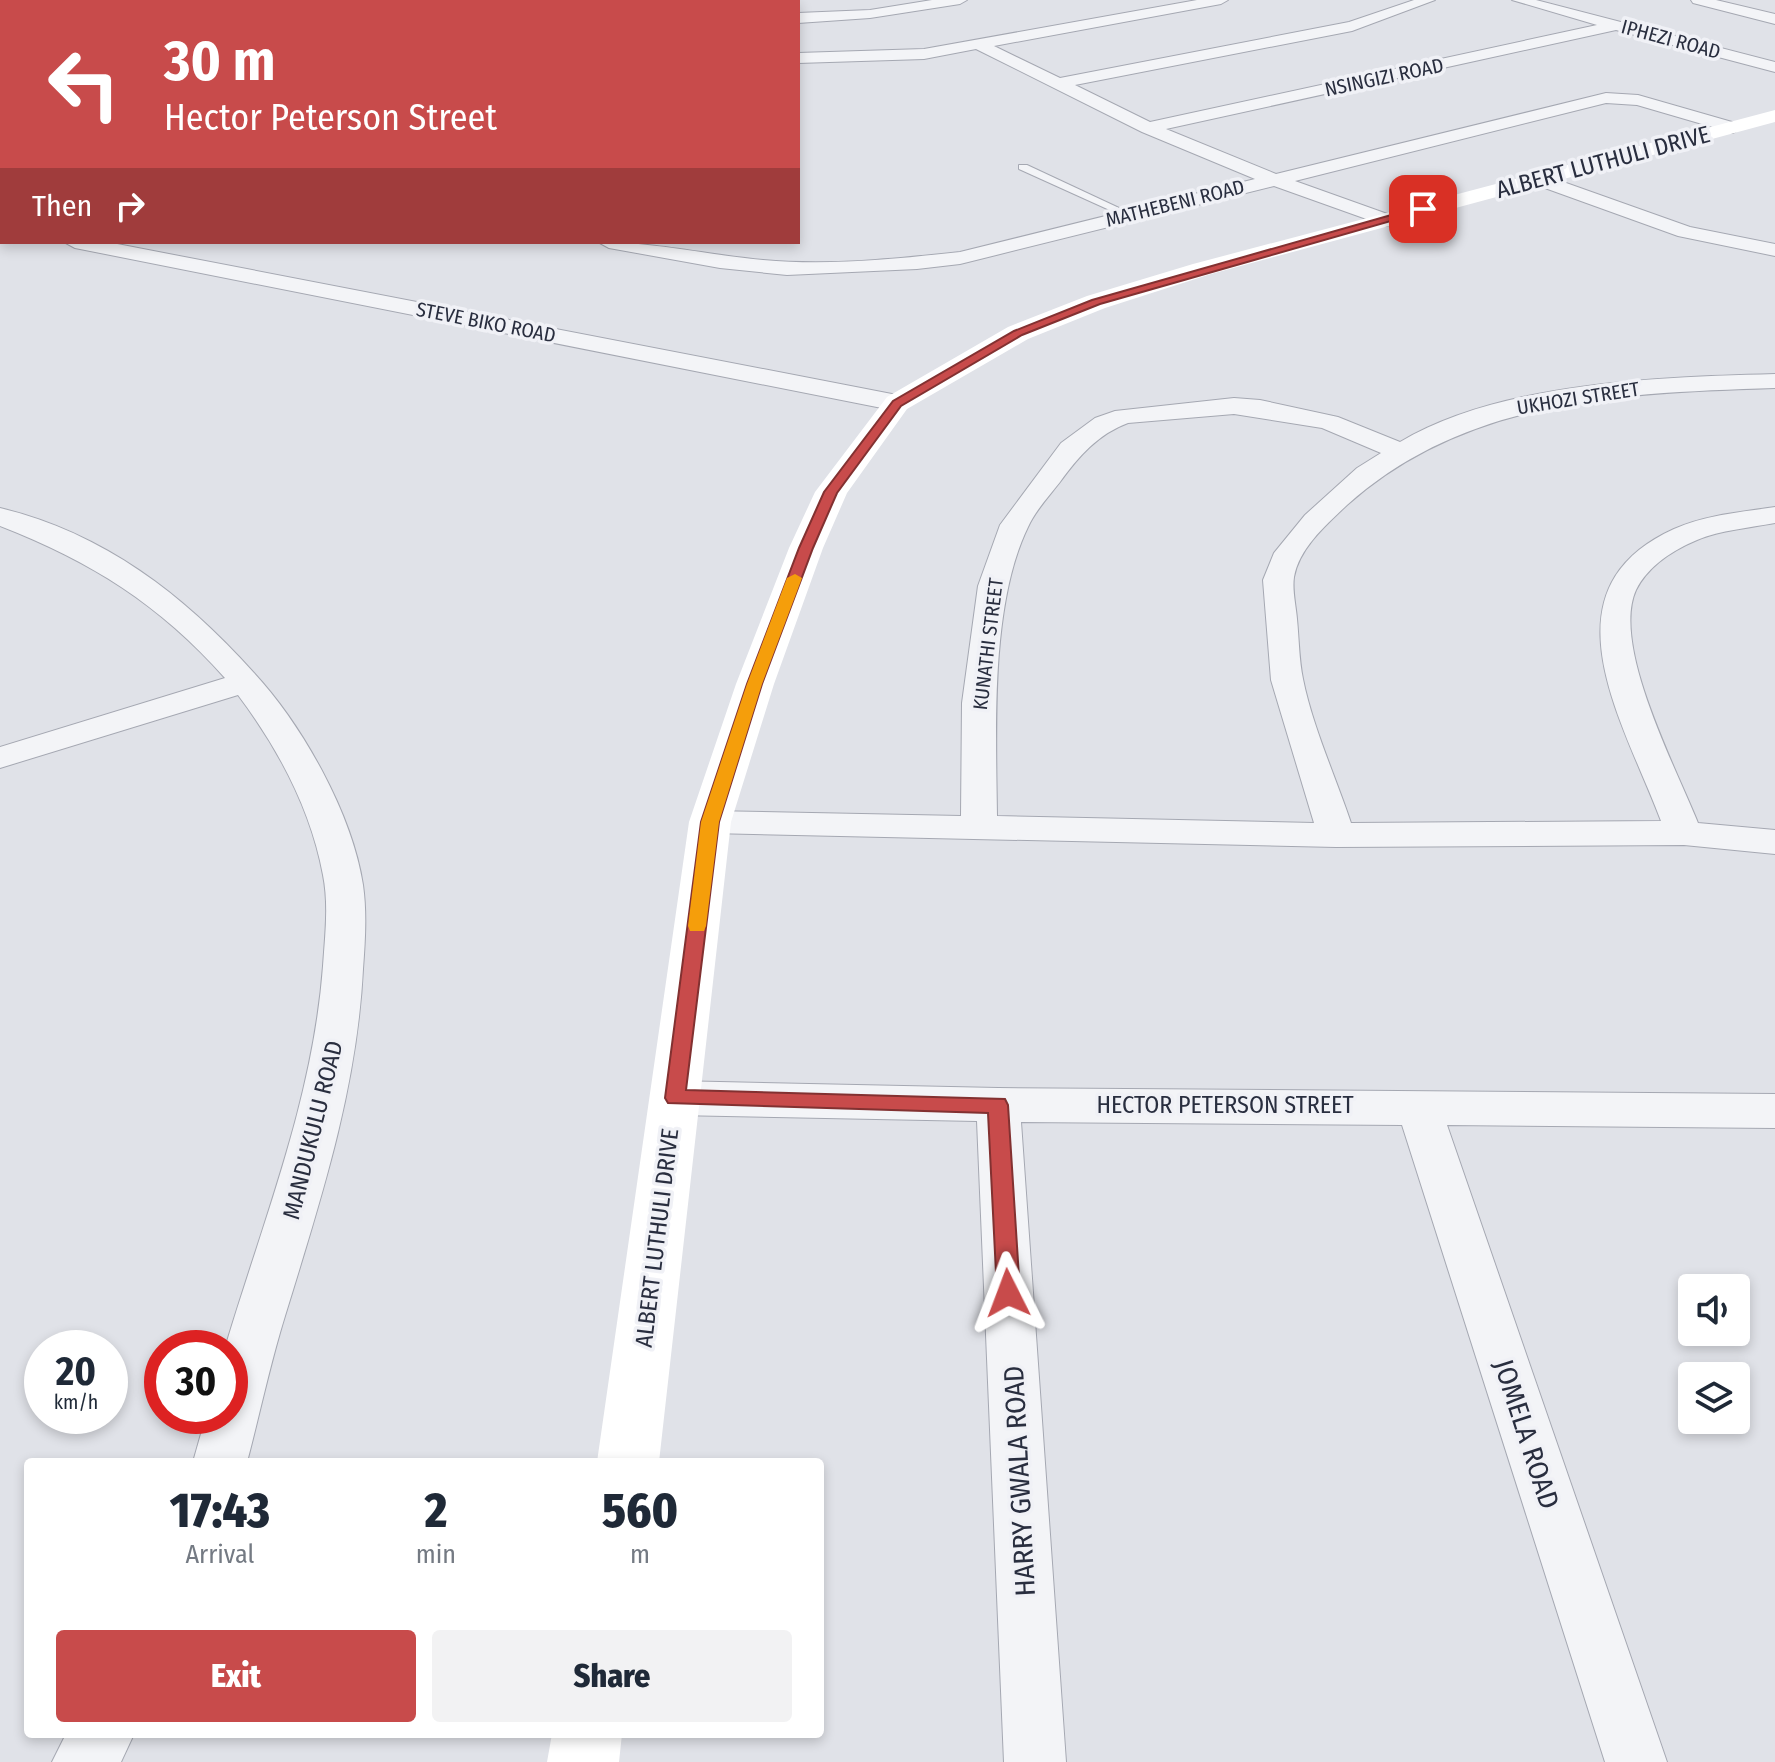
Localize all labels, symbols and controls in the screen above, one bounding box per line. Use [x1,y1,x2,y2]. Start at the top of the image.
street label: IPHEZI ROAD [1619,14,1723,64]
text: 30 m [164,28,275,95]
icon: left [32,32,136,136]
street label: NSINGIZI ROAD [1322,53,1446,101]
text: Hector Peterson Street [164,96,497,140]
street label: ALBERT LUTHULI DRIVE [1493,120,1713,204]
street label: MATHEBENI ROAD [1103,174,1247,232]
pin [1389,175,1457,243]
icon: right [108,184,152,228]
icon: arrive [1401,187,1445,231]
text: Then [32,188,92,224]
street label: STEVE BIKO ROAD [414,297,558,347]
street label: UKHOZI STREET [1515,376,1642,420]
street label: KUNATHI STREET [968,576,1008,711]
street label: MANDUKULU ROAD [277,1038,349,1222]
street label: HECTOR PETERSON STREET [1097,1091,1354,1119]
street label: ALBERT LUTHULI DRIVE [630,1127,684,1349]
position arrow [966,1251,1050,1335]
map controls [1678,1274,1750,1434]
button: sound [1678,1274,1750,1346]
speed limit sign: 30 [144,1330,248,1434]
text: 20 [56,1348,96,1396]
street label: JOMELA ROAD [1487,1355,1566,1513]
button: layers [1678,1362,1750,1434]
street label: HARRY GWALA ROAD [997,1365,1042,1597]
text: km/h [54,1390,98,1414]
text: 17:43 [170,1482,270,1540]
text: 2 [425,1482,447,1540]
text: 560 [602,1482,678,1540]
text: Arrival [185,1539,254,1570]
text: min [416,1539,456,1570]
text: m [630,1539,650,1570]
button: Exit [56,1630,416,1722]
button: Share [432,1630,792,1722]

